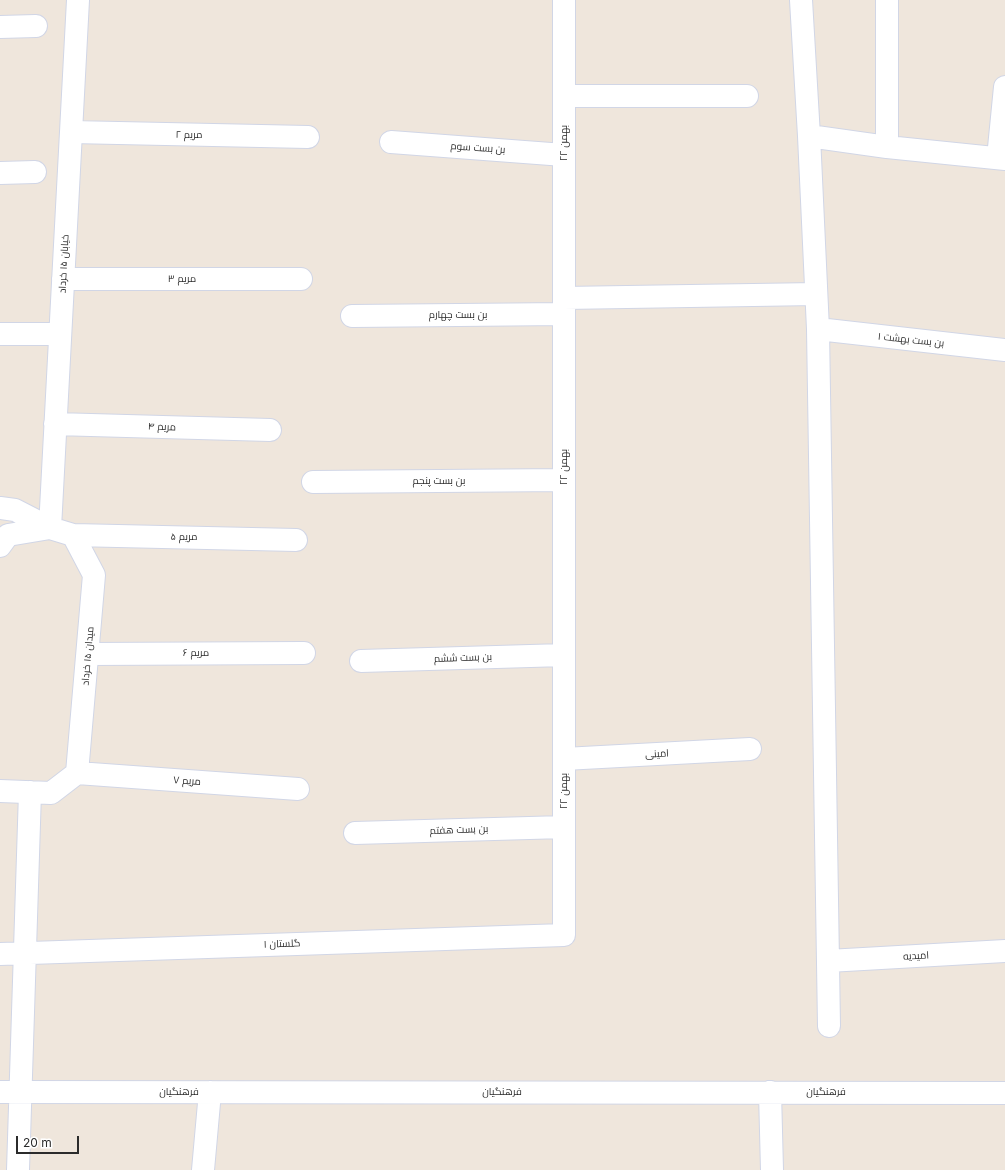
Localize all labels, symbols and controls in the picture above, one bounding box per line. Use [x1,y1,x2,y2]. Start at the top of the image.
street label: ۲۲ بهمن [558,125,570,161]
street label: مریم ۲ [176,129,202,141]
street label: بن بست سوم [450,140,506,156]
street label: خیابان ۱۵ خرداد [56,234,72,294]
street label: مریم ۳ [168,273,196,285]
street label: بن بست چهارم [429,309,487,321]
street label: بن بست بهشت ۱ [877,331,945,349]
street label: مریم ۴ [148,421,176,433]
street label: ۲۲ بهمن [558,449,570,485]
street label: بن بست پنجم [413,475,465,487]
street label: مریم ۵ [170,531,198,543]
street label: میدان ۱۵ خرداد [79,626,97,686]
street label: مریم ۶ [183,647,209,659]
street label: بن بست ششم [434,651,492,665]
street label: امینی [645,747,669,761]
street label: ۲۲ بهمن [558,773,570,809]
street label: مریم ۷ [173,774,201,788]
street label: بن بست هفتم [430,823,488,837]
street label: گلستان ۱ [263,937,301,951]
street label: امیدیه [903,949,929,963]
street label: فرهنگیان [159,1086,199,1098]
street label: فرهنگیان [482,1086,522,1098]
street label: فرهنگیان [806,1086,846,1098]
scale bar [18,1128,81,1154]
text: 20 m [23,1135,52,1150]

